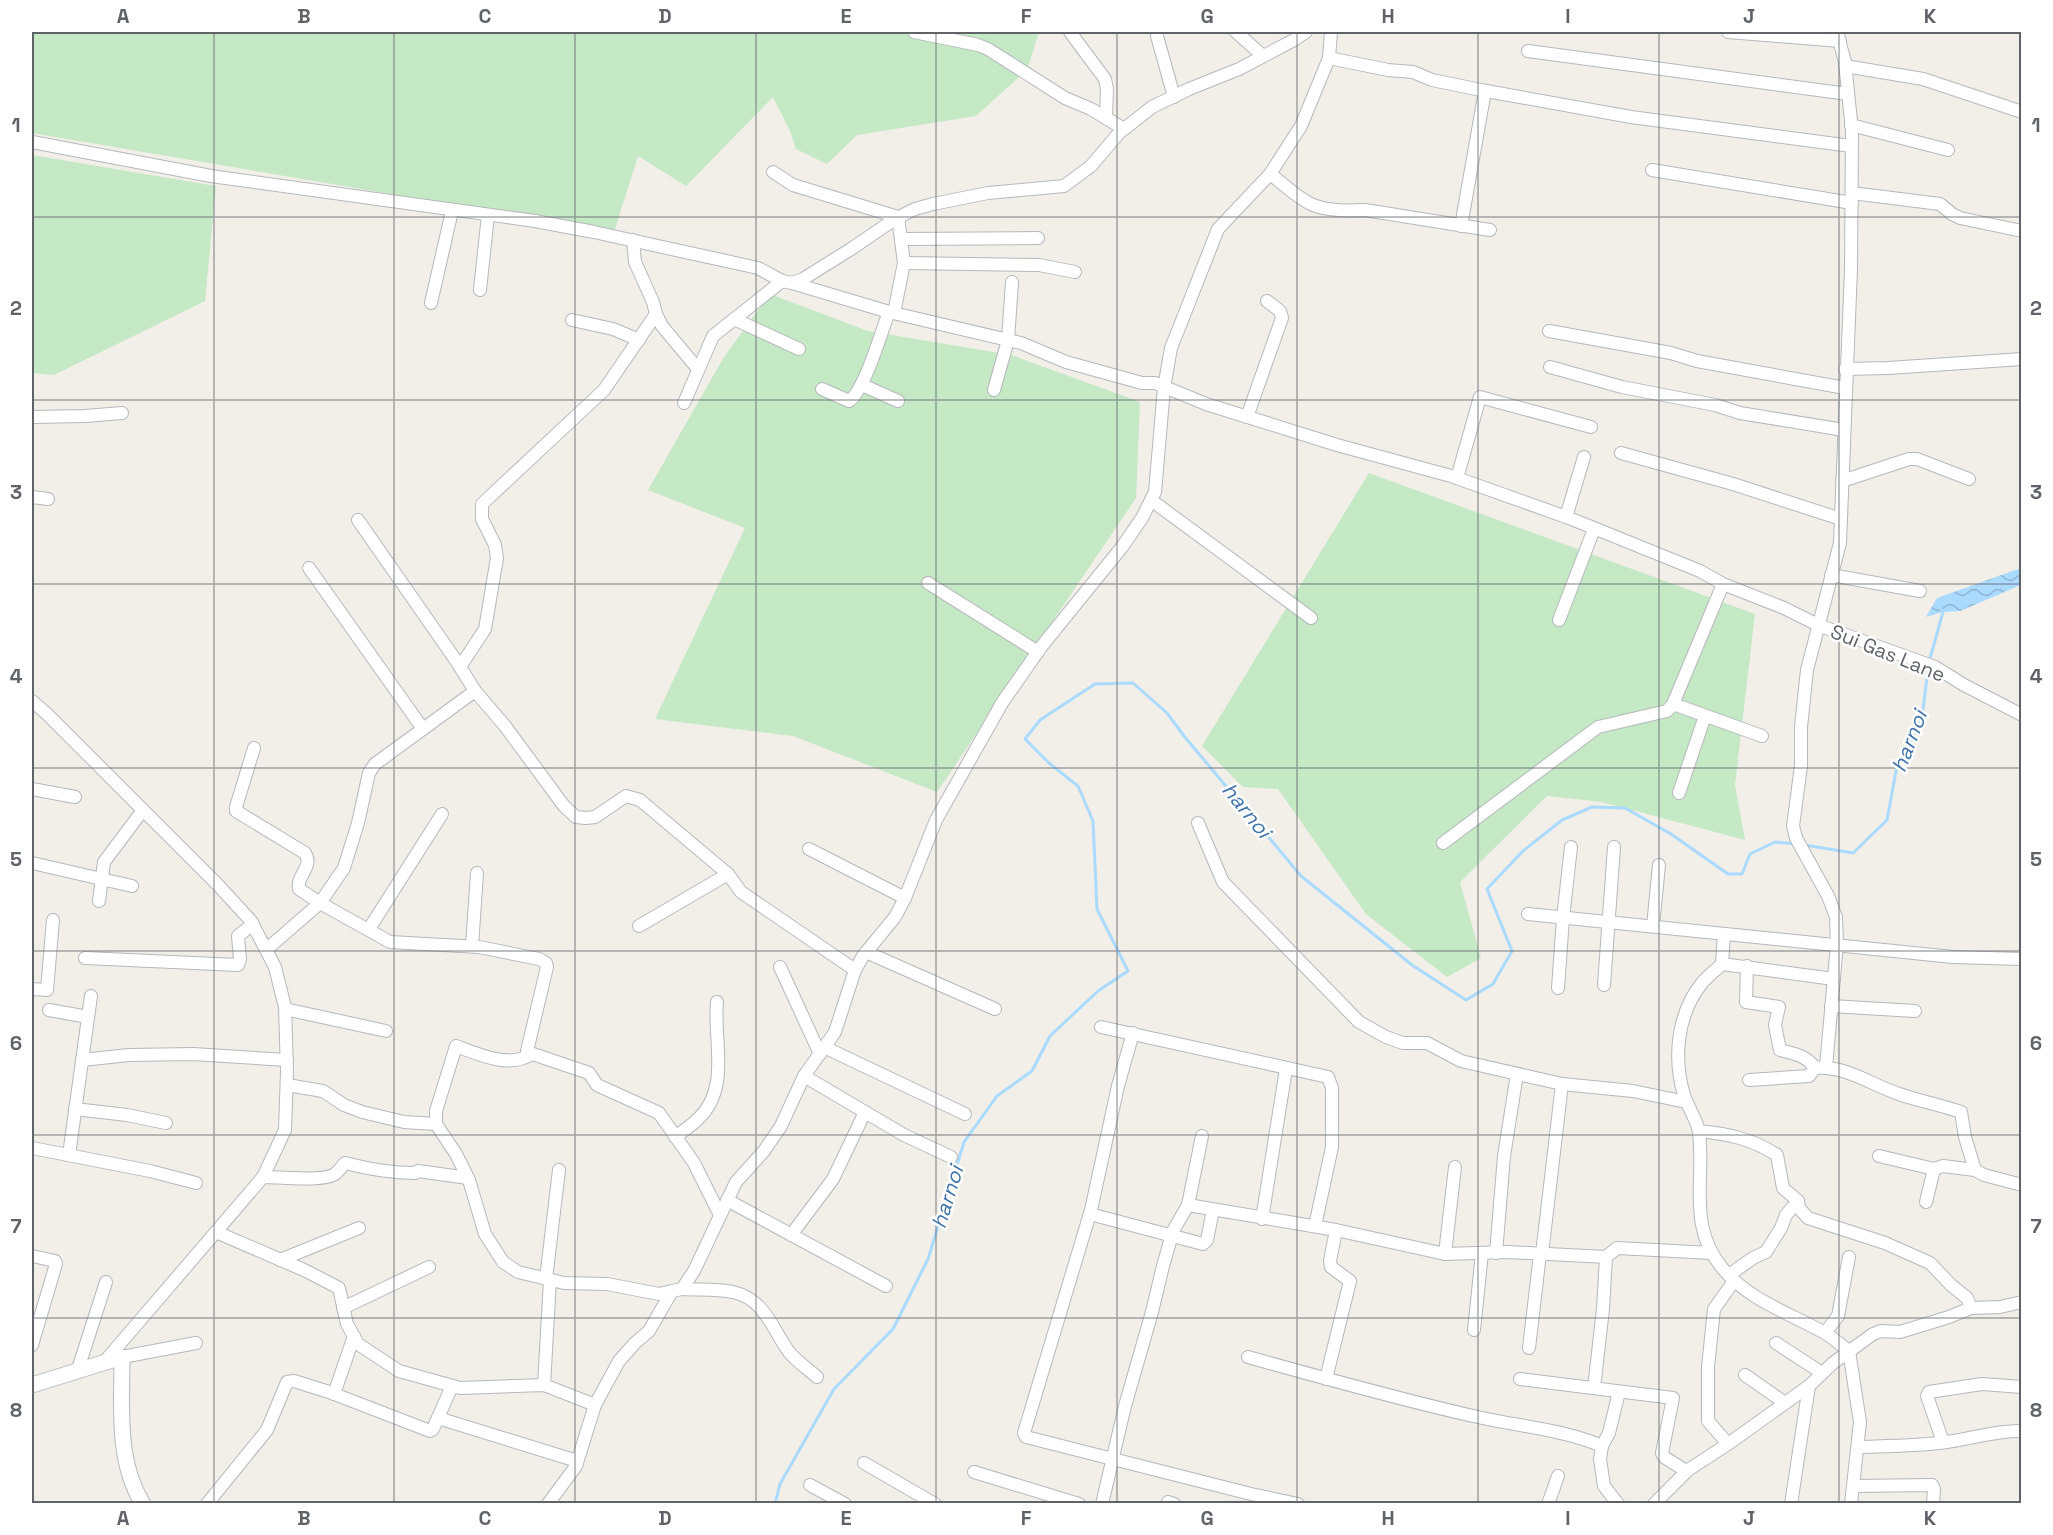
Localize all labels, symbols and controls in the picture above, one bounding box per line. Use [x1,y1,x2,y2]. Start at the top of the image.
text: A [117,3,130,29]
text: B [297,3,311,29]
text: C [479,3,492,29]
text: D [658,3,672,29]
text: E [840,3,852,29]
text: F [1021,3,1032,29]
text: G [1200,3,1214,29]
text: H [1381,3,1395,29]
text: I [1565,3,1571,29]
text: J [1743,3,1755,29]
text: K [1924,3,1937,29]
text: 1 [11,112,21,138]
text: 1 [2031,112,2041,138]
text: 2 [10,295,22,321]
text: 2 [2030,295,2042,321]
text: 3 [10,479,22,505]
text: 3 [2030,479,2042,505]
street label: Sui Gas Lane [1827,618,1949,688]
text: 4 [10,663,23,689]
text: 4 [2030,663,2043,689]
water label: harnoi [1885,704,1934,776]
water label: harnoi [1216,777,1279,846]
text: 5 [10,846,22,872]
text: 5 [2030,846,2042,872]
text: 6 [10,1030,22,1056]
text: 6 [2030,1030,2042,1056]
water label: harnoi [925,1160,970,1231]
text: 7 [10,1213,22,1239]
text: 7 [2030,1213,2042,1239]
text: 8 [10,1397,22,1423]
text: 8 [2030,1397,2042,1423]
text: A [117,1505,130,1531]
text: B [297,1505,311,1531]
text: C [479,1505,492,1531]
text: D [658,1505,672,1531]
text: E [840,1505,852,1531]
text: F [1021,1505,1032,1531]
text: G [1200,1505,1214,1531]
text: H [1381,1505,1395,1531]
text: I [1565,1505,1571,1531]
text: J [1743,1505,1755,1531]
text: K [1924,1505,1937,1531]

